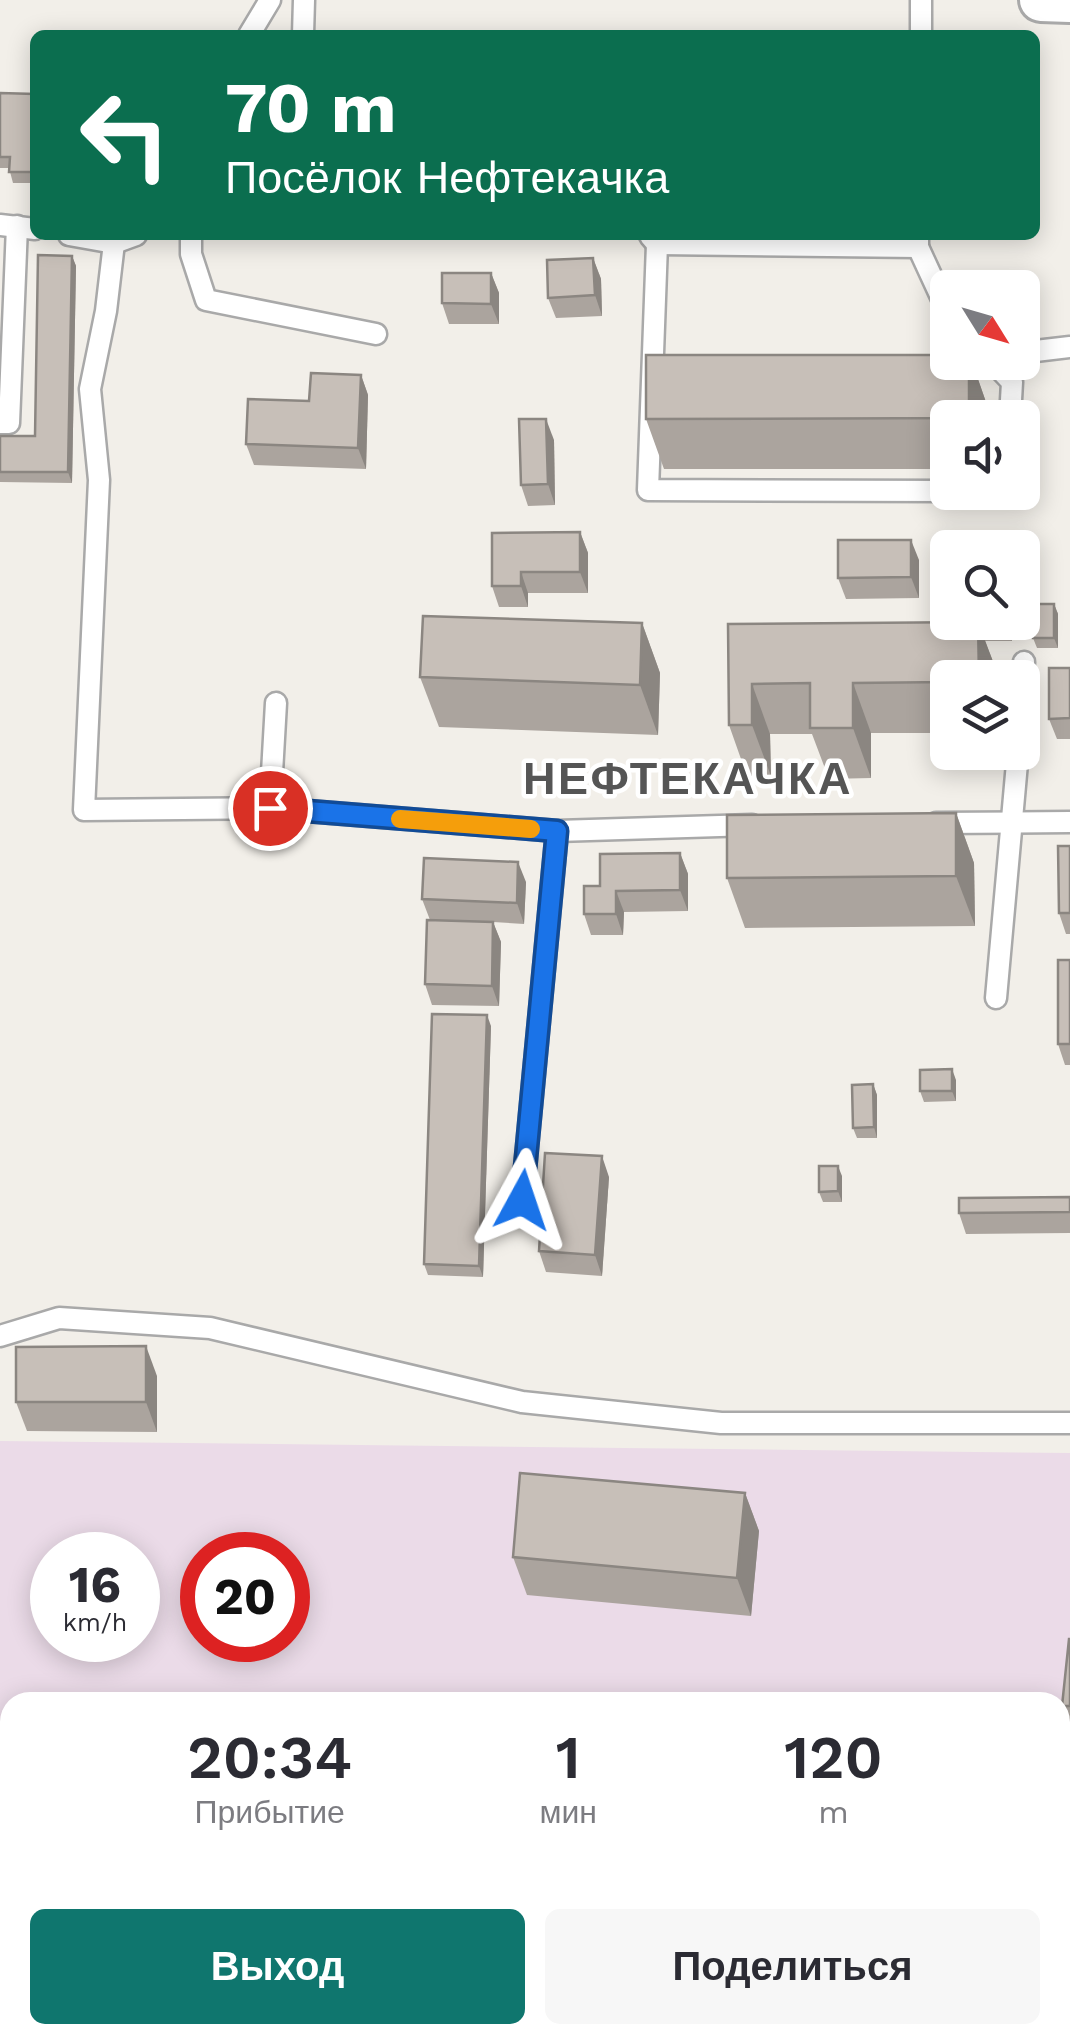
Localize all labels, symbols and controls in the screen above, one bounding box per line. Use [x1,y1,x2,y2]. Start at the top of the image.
text: 70 m [225,67,397,149]
icon: left [60,70,190,200]
text: Посёлок Нефтекачка [225,151,669,204]
north arrow [930,270,1040,380]
map controls [930,270,1040,770]
button: sound [930,400,1040,510]
button: search [930,530,1040,640]
button: layers [930,660,1040,770]
district label: НЕФТЕКАЧКА [523,752,853,805]
pin [228,766,313,851]
icon: arrive [243,781,298,836]
position arrow [470,1148,574,1252]
speed limit sign: 20 [180,1532,310,1662]
text: 16 [69,1555,121,1614]
text: km/h [63,1608,127,1637]
text: 20:34 [187,1722,352,1793]
text: 1 [556,1722,581,1793]
text: 120 [784,1722,883,1793]
text: Прибытие [195,1793,345,1831]
text: мин [539,1793,597,1831]
text: m [818,1793,849,1831]
button: Выход [30,1909,525,2024]
button: Поделиться [545,1909,1040,2024]

